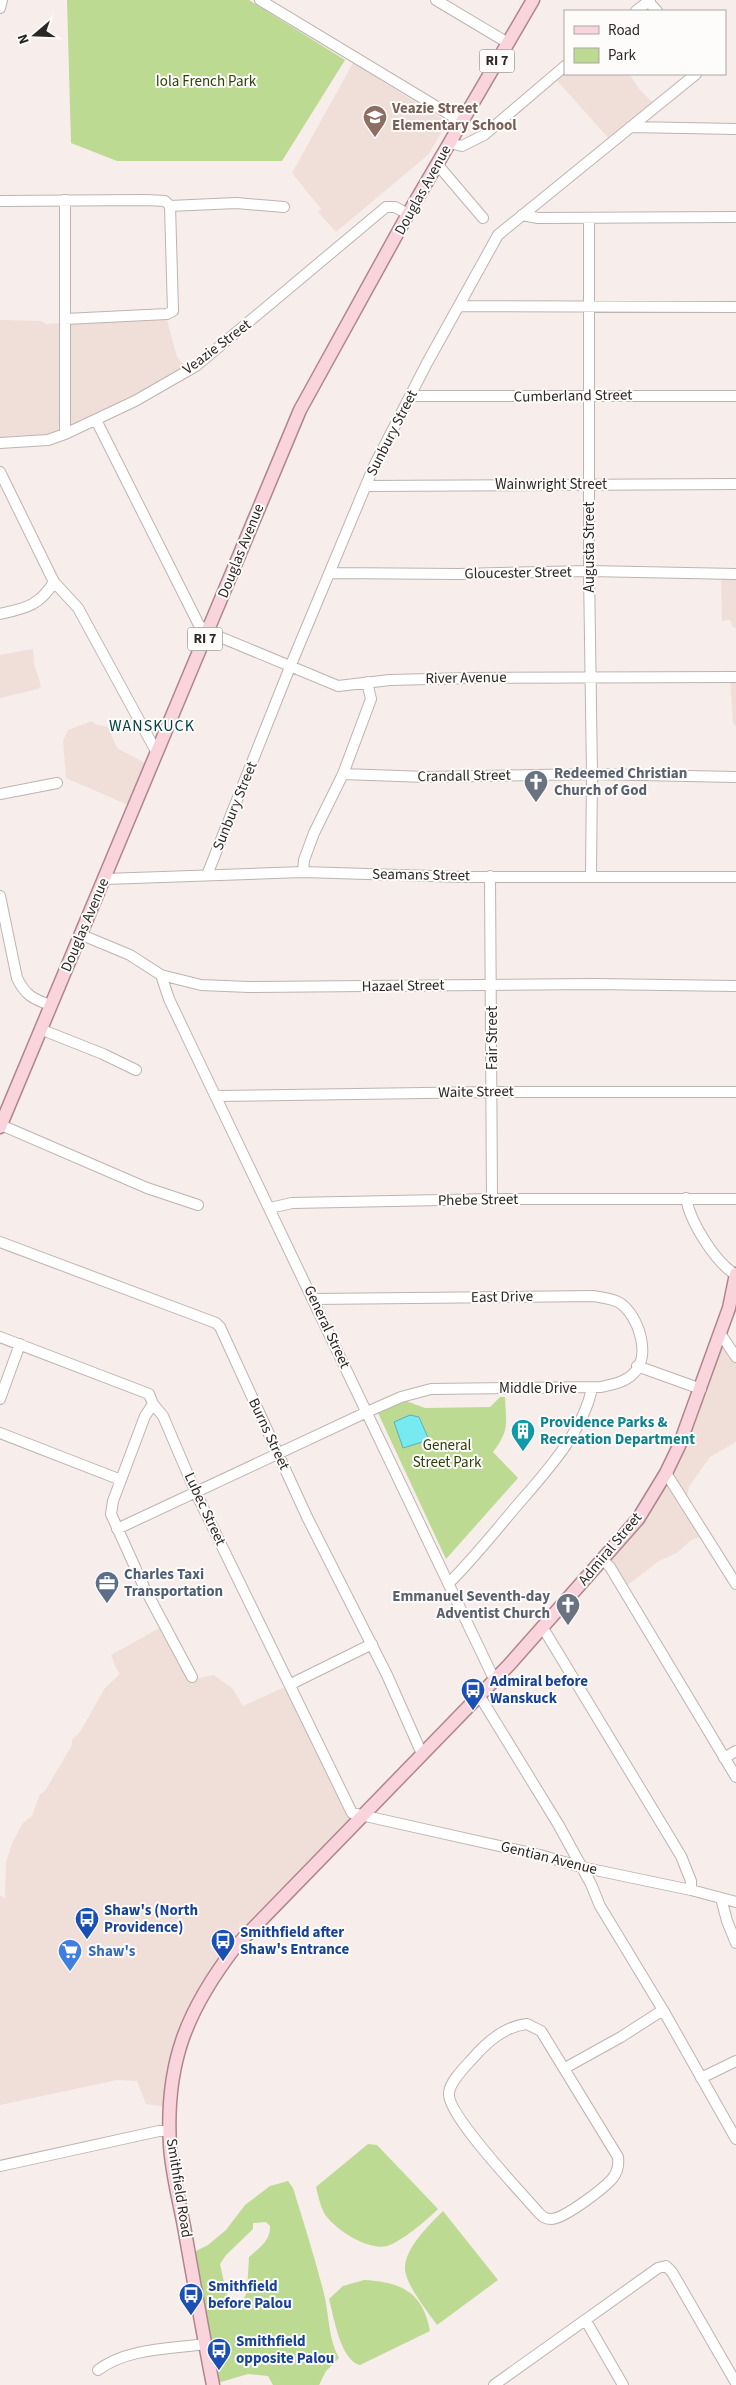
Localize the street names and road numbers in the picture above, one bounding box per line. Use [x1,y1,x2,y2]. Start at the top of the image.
road number: RI 7 [480,49,514,72]
street label: Douglas Avenue [390,141,456,239]
street label: Veazie Street [179,314,255,380]
street label: Cumberland Street [514,384,632,408]
street label: Sunbury Street [361,386,423,480]
street label: Wainwright Street [495,474,607,495]
street label: Douglas Avenue [213,501,269,601]
street label: Augusta Street [579,502,600,592]
street label: Gloucester Street [464,562,572,584]
road number: RI 7 [188,628,222,650]
street label: River Avenue [425,667,507,689]
street label: Sunbury Street [208,758,262,854]
street label: Crandall Street [417,765,511,787]
street label: Seamans Street [372,864,470,886]
street label: Douglas Avenue [56,875,114,975]
street label: Hazael Street [361,975,445,997]
street label: Fair Street [482,1006,503,1070]
street label: Waite Street [438,1081,514,1103]
street label: Phebe Street [438,1189,518,1211]
street label: General Street [299,1282,355,1372]
street label: East Drive [471,1286,533,1308]
street label: Middle Drive [499,1378,577,1399]
street label: Burns Street [243,1395,295,1473]
street label: Lubec Street [179,1469,231,1549]
street label: Admiral Street [573,1508,647,1590]
street label: Gentian Avenue [499,1836,599,1880]
street label: Smithfield Road [161,2137,197,2239]

